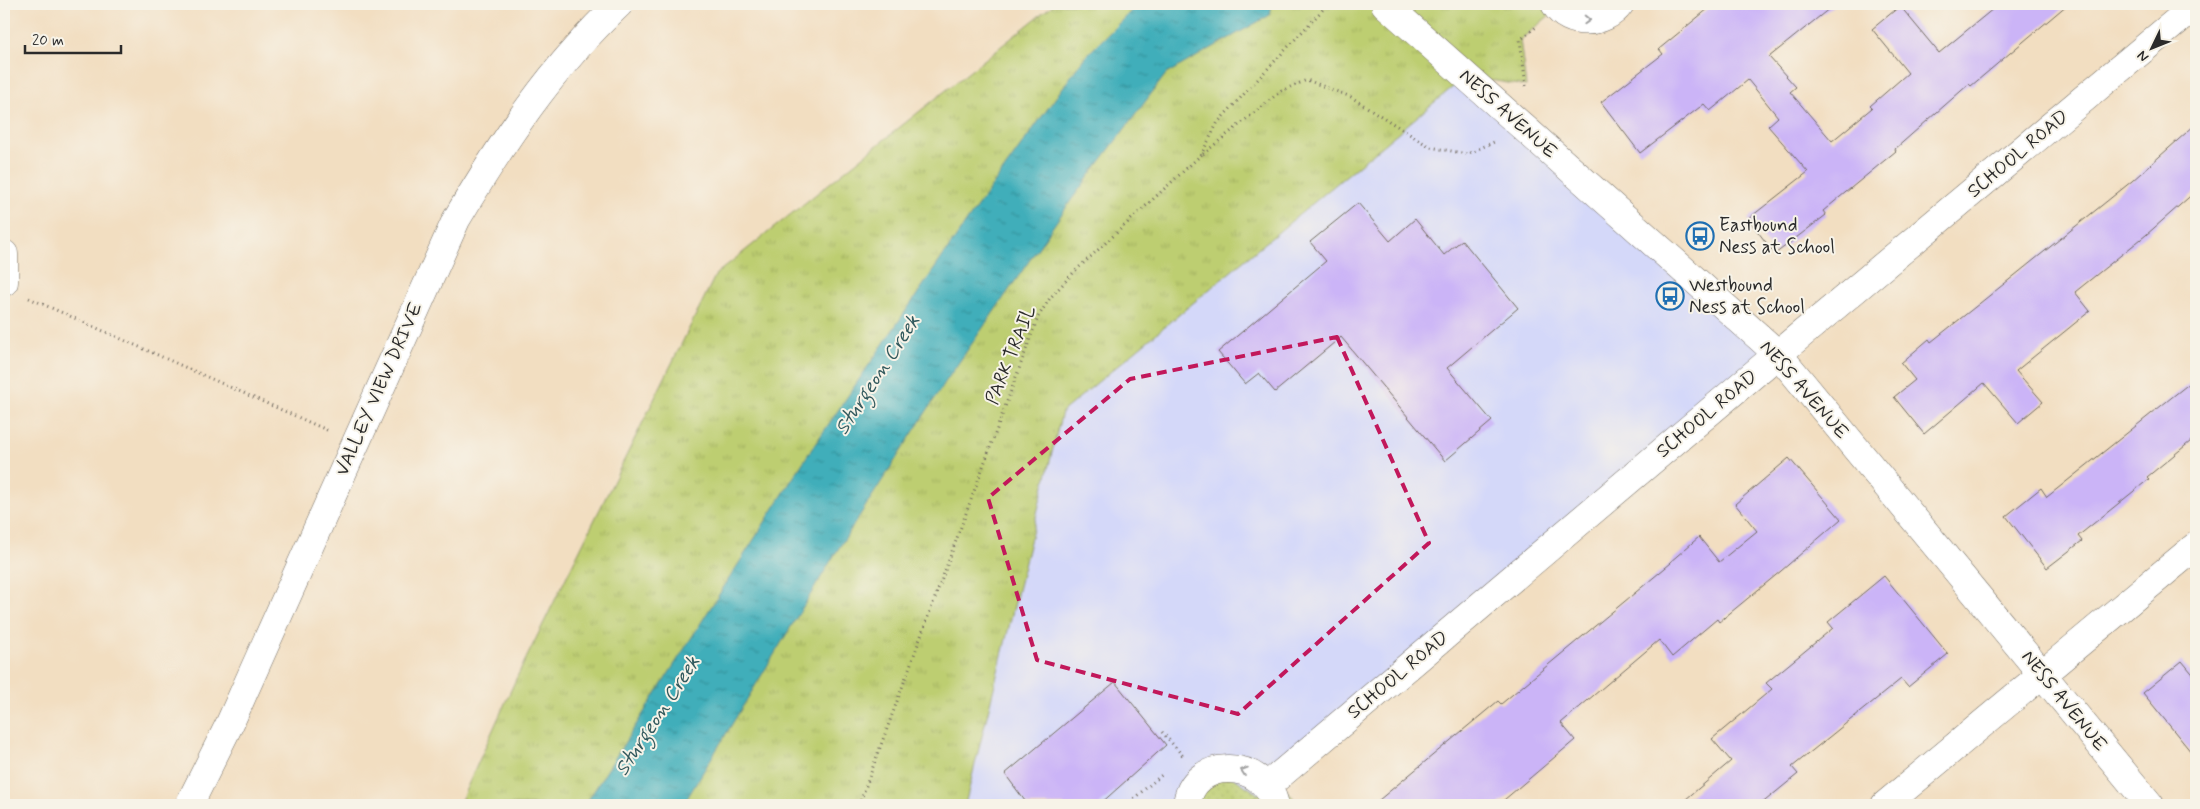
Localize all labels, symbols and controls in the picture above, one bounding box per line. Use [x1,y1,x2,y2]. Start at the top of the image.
one-way arrow [1584,15,1591,25]
scale bar [25,22,121,54]
north arrow [2128,22,2178,72]
text: 20 m [32,31,64,51]
text: N [2133,47,2153,66]
street label: NESS AVENUE [1454,63,1562,165]
street label: SCHOOL ROAD [1962,104,2074,204]
place label: Eastbound Ness at School [1719,213,1835,260]
bus stop icon: Eastbound Ness at School [1685,221,1715,251]
place label: Westbound Ness at School [1689,273,1805,320]
bus stop icon: Westbound Ness at School [1655,281,1685,311]
street label: VALLEY VIEW DRIVE [329,298,429,480]
street label: PARK TRAIL [980,302,1042,408]
water label: Sturgeon Creek [829,310,929,441]
street label: NESS AVENUE [1754,335,1854,445]
street label: SCHOOL ROAD [1651,364,1763,464]
street label: SCHOOL ROAD [1342,625,1454,725]
street label: NESS AVENUE [2015,645,2113,757]
water label: Sturgeon Creek [609,651,709,782]
one-way arrow [1240,767,1249,777]

